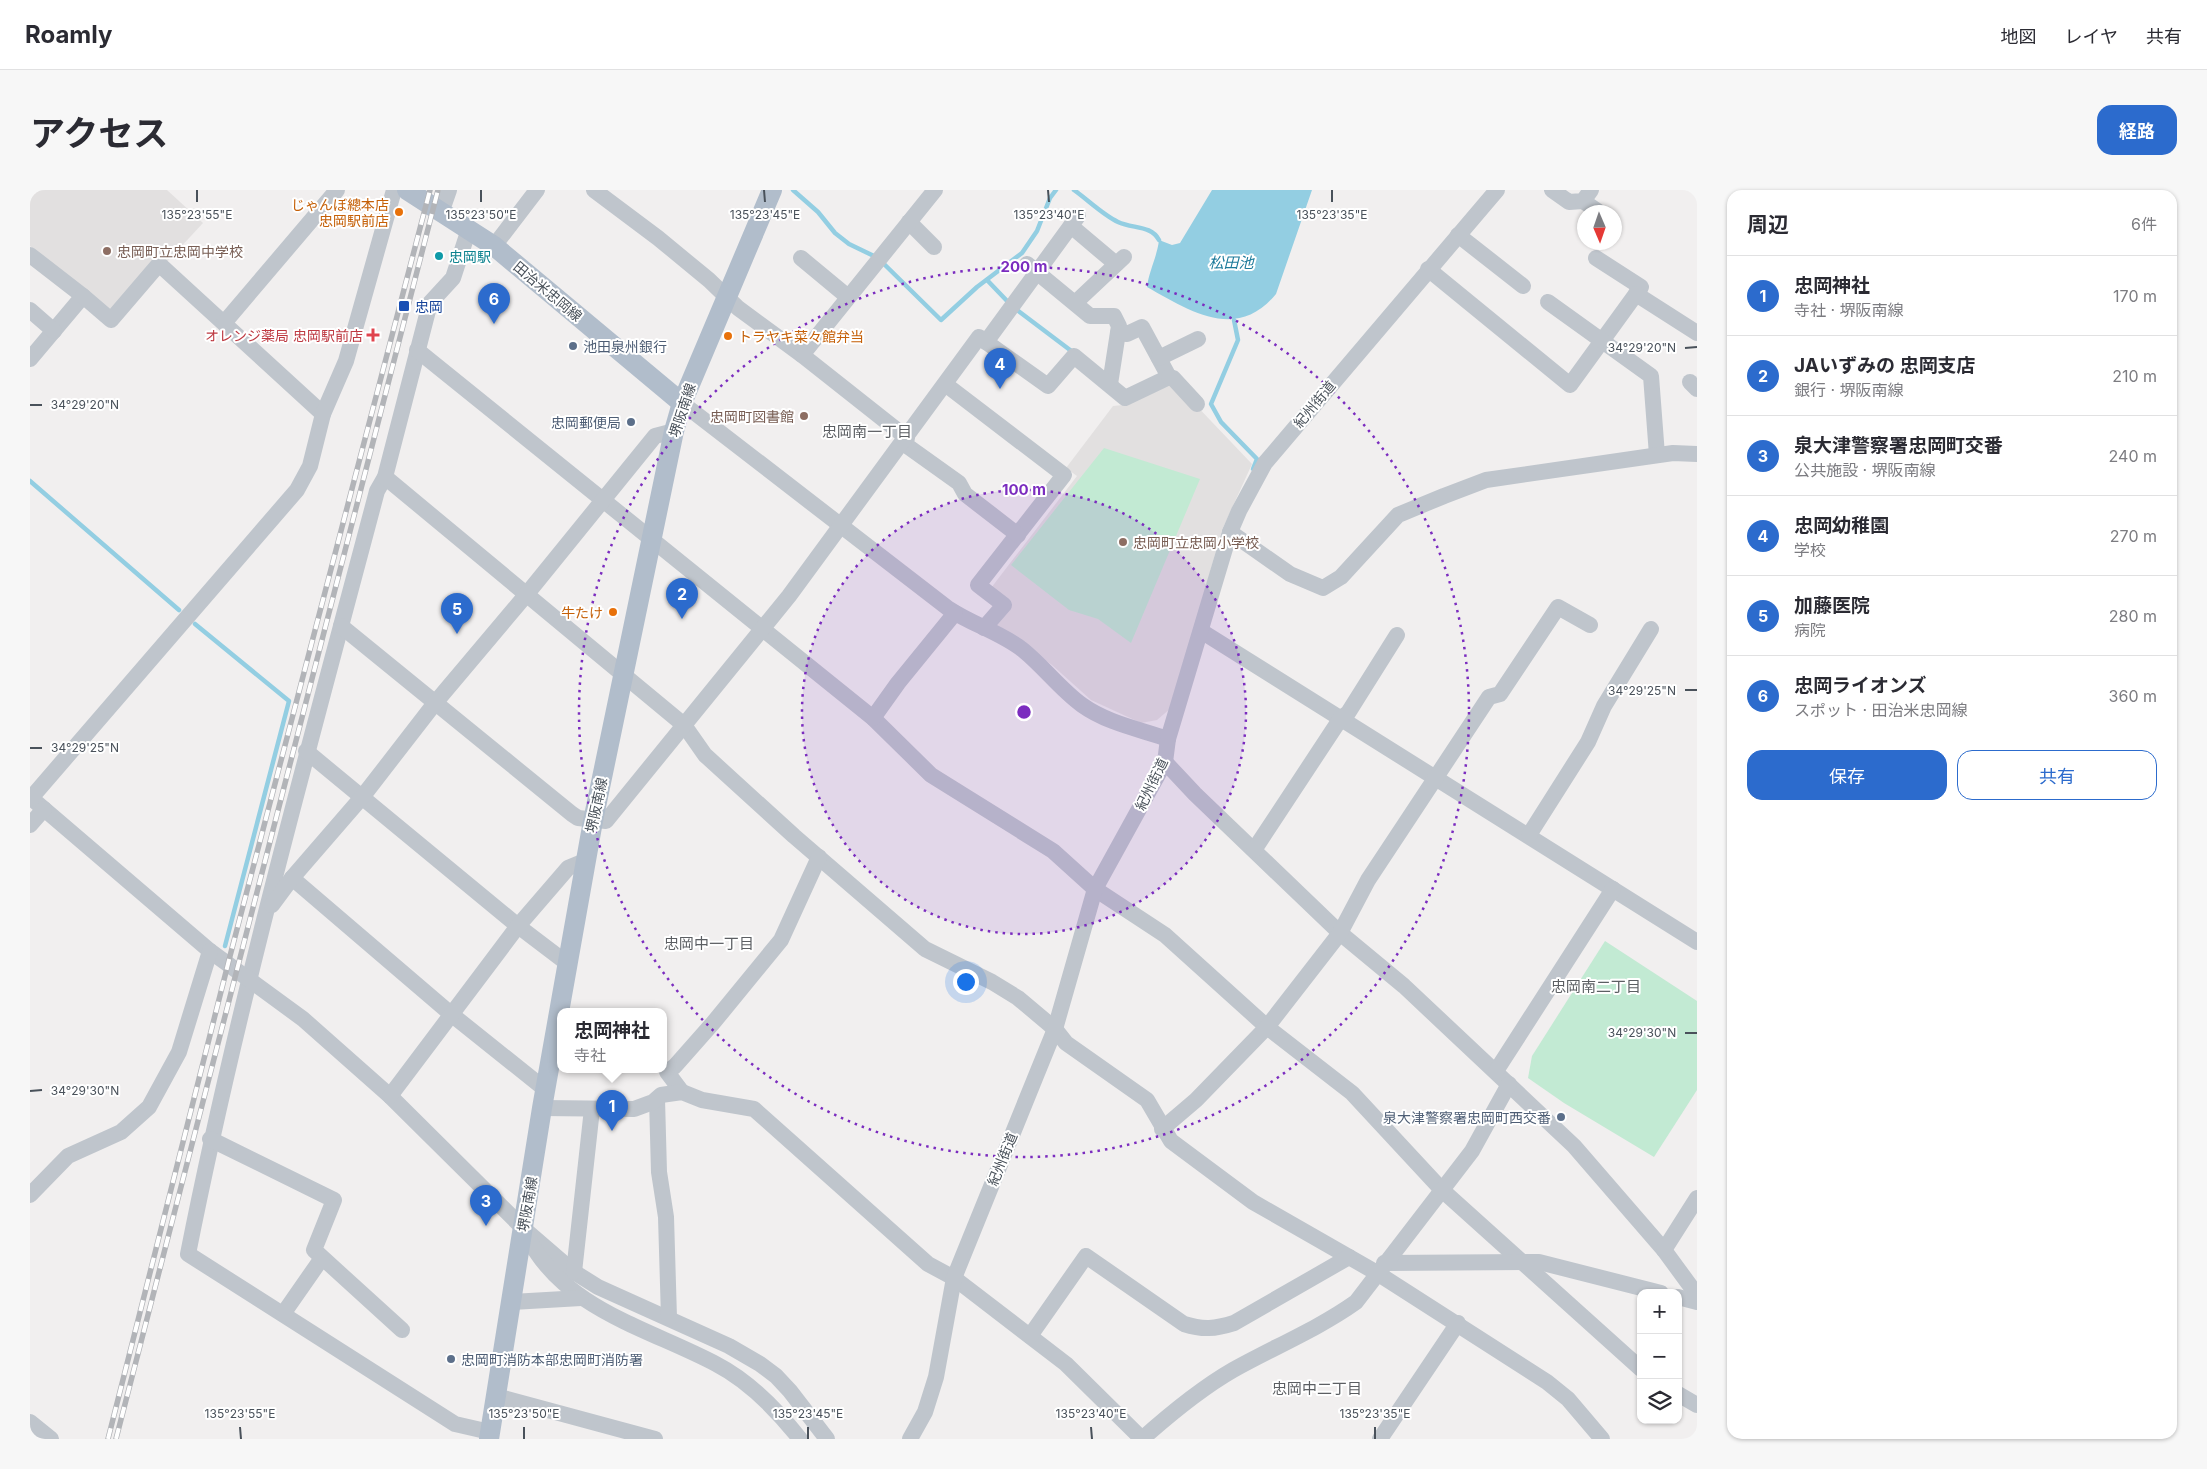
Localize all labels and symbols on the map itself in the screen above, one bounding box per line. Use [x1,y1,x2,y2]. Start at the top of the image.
place label: じゃんぼ總本店 忠岡駅前店 [291,196,389,229]
north arrow [1577,205,1622,250]
marker: じゃんぼ總本店 忠岡駅前店 [393,206,405,218]
text: 135°23'55"E [162,207,232,222]
text: 135°23'50"E [445,207,517,222]
text: 135°23'45"E [730,207,800,222]
text: 135°23'40"E [1014,207,1084,222]
text: 135°23'35"E [1297,207,1367,222]
place label: 忠岡町立忠岡中学校 [117,243,243,260]
marker: 忠岡町立忠岡中学校 [101,245,113,257]
place label: 忠岡駅 [449,248,491,265]
marker: 忠岡駅 [433,250,445,262]
water label: 松田池 [1208,253,1255,272]
street label: 田治米忠岡線 [510,257,586,325]
text: 200 m [1001,257,1047,276]
pin: 6 [478,283,510,324]
place label: 忠岡 [415,298,443,315]
marker: 忠岡 [397,299,411,313]
place label: オレンジ薬局 忠岡駅前店 [205,327,363,344]
place label: トラヤキ菜々館弁当 [738,328,864,345]
marker: オレンジ薬局 忠岡駅前店 [367,329,379,341]
marker: トラヤキ菜々館弁当 [722,330,734,342]
place label: 池田泉州銀行 [583,338,667,355]
marker: 池田泉州銀行 [567,340,579,352]
text: 34°29'20"N [1608,340,1676,355]
pin: 4 [984,348,1016,389]
street label: 紀州街道 [1289,377,1339,431]
street label: 堺阪南線 [665,381,699,439]
text: 34°29'20"N [51,397,119,412]
place label: 忠岡町図書館 [710,408,794,425]
marker: 忠岡町図書館 [798,410,810,422]
place label: 忠岡郵便局 [551,414,621,431]
marker: 忠岡郵便局 [625,416,637,428]
district label: 忠岡南一丁目 [822,422,912,441]
text: 100 m [1002,480,1046,499]
place label: 忠岡町立忠岡小学校 [1133,534,1259,551]
marker: 忠岡町立忠岡小学校 [1117,536,1129,548]
pin: 2 [666,578,698,619]
pin: 5 [441,593,473,634]
place label: 牛たけ [561,604,603,621]
marker: 牛たけ [607,606,619,618]
text: 34°29'25"N [1608,683,1676,698]
centre of rings [1015,703,1033,721]
text: 34°29'25"N [51,740,119,755]
street label: 紀州街道 [1131,755,1171,813]
street label: 堺阪南線 [582,776,610,834]
district label: 忠岡中一丁目 [664,934,754,953]
your location [953,969,979,995]
district label: 忠岡南二丁目 [1551,977,1641,996]
text: 34°29'30"N [1608,1025,1676,1040]
text: 34°29'30"N [51,1083,119,1098]
pin: 1 [596,1090,628,1131]
place label: 泉大津警察署忠岡町西交番 [1383,1109,1551,1126]
marker: 泉大津警察署忠岡町西交番 [1555,1111,1567,1123]
street label: 紀州街道 [984,1130,1020,1188]
street label: 堺阪南線 [514,1175,540,1233]
pin: 3 [470,1185,502,1226]
place label: 忠岡町消防本部忠岡町消防署 [461,1351,643,1368]
marker: 忠岡町消防本部忠岡町消防署 [445,1353,457,1365]
district label: 忠岡中二丁目 [1272,1379,1362,1398]
text: 135°23'55"E [205,1406,275,1421]
text: 135°23'50"E [488,1406,560,1421]
text: 135°23'45"E [773,1406,843,1421]
text: 135°23'40"E [1056,1406,1126,1421]
text: 135°23'35"E [1340,1406,1410,1421]

